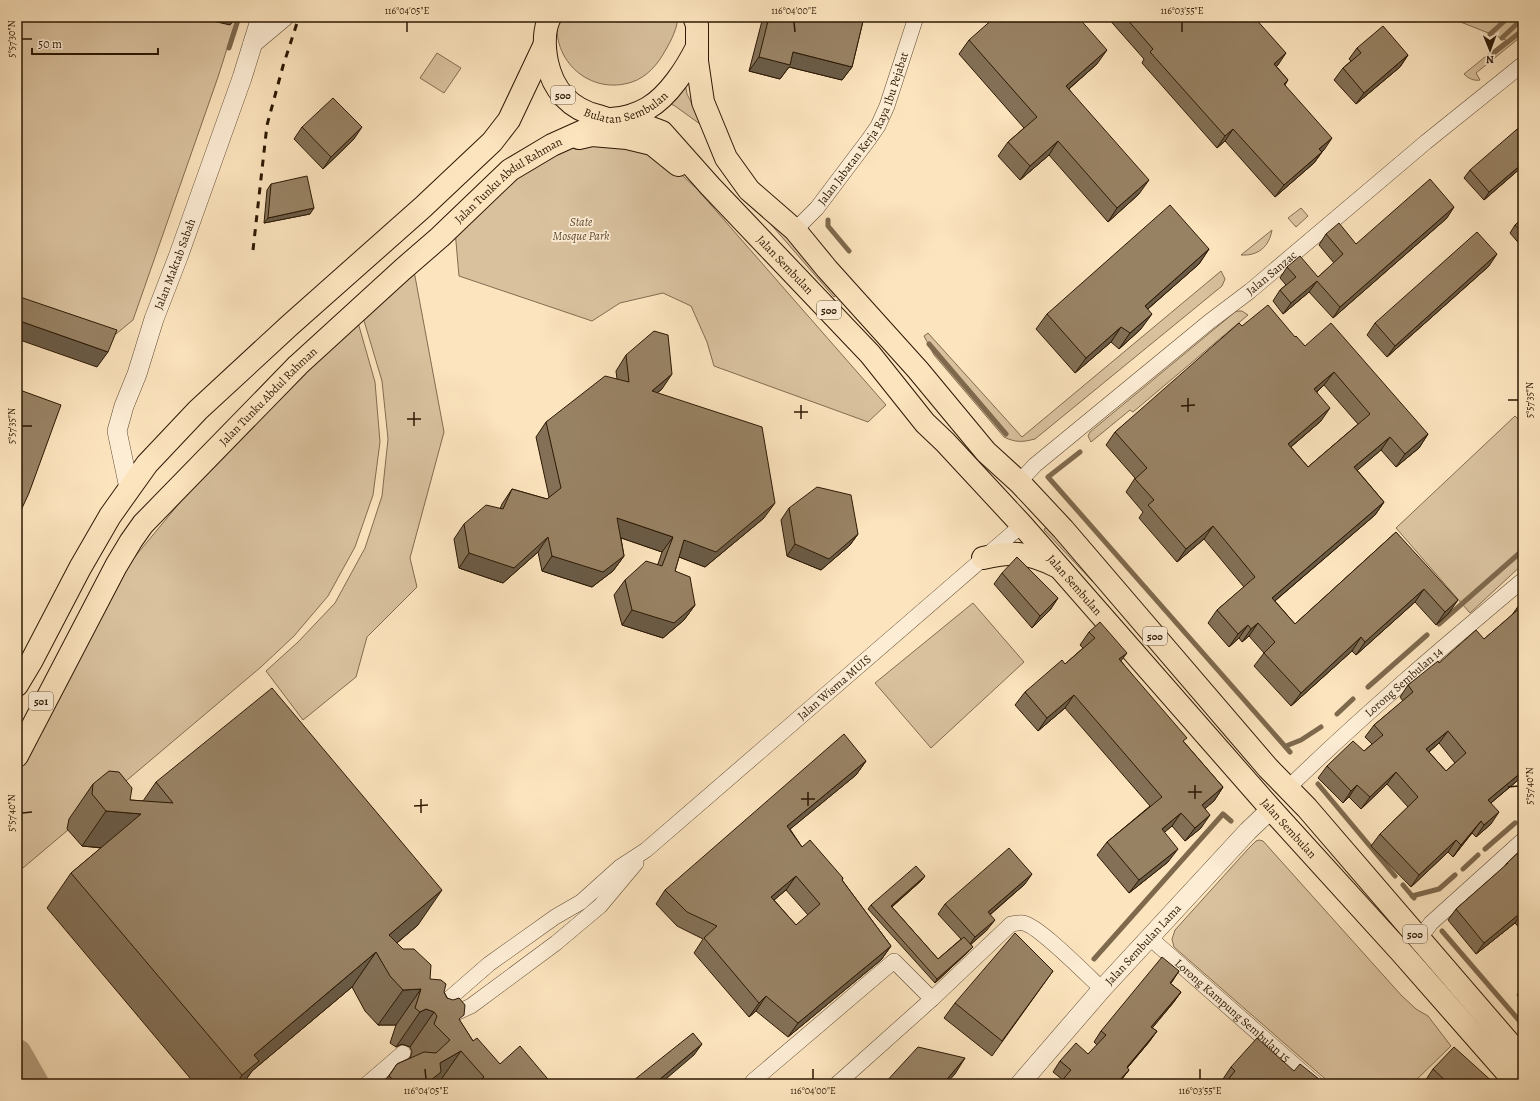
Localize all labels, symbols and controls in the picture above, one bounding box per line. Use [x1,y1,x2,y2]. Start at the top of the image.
text: 116°04'05"E [385,4,429,17]
text: 116°04'00"E [771,4,817,17]
text: 116°03'55"E [1160,4,1204,17]
text: 5°57'30"N [5,20,18,58]
scale bar [32,30,158,56]
north arrow [1470,30,1510,70]
text: 50 m [38,36,62,52]
street label: Jalan Jabatan Kerja Raya Ibu Pejabat [814,50,912,209]
text: N [1486,52,1494,67]
road number: 500 [551,86,575,104]
street label: Bulatan Sembulan [581,88,672,127]
street label: Jalan Tunku Abdul Rahman [451,133,565,227]
park label: State Mosque Park [553,214,610,244]
street label: Jalan Maktab Sabah [150,216,199,312]
street label: Jalan Sembulan [753,232,817,298]
street label: Jalan Sanzac [1243,247,1300,299]
road number: 500 [817,301,841,319]
street label: Jalan Tunku Abdul Rahman [216,343,321,449]
text: 5°57'35"N [1523,382,1536,418]
text: 5°57'35"N [5,408,18,444]
street label: Jalan Sembulan [1044,551,1106,619]
road number: 500 [1143,627,1167,645]
street label: Lorong Sembulan 14 [1361,643,1447,720]
street label: Jalan Wisma MUIS [794,651,875,724]
road number: 501 [29,692,53,710]
text: 5°57'40"N [1523,767,1536,805]
text: 5°57'40"N [5,794,18,832]
street label: Jalan Sembulan [1257,795,1320,862]
street label: Jalan Sembulan Lama [1101,900,1185,989]
road number: 500 [1403,925,1427,943]
street label: Lorong Kampung Sembulan 15 [1171,955,1294,1066]
text: 116°04'05"E [404,1084,448,1097]
text: 116°04'00"E [790,1084,836,1097]
text: 116°03'55"E [1178,1084,1222,1097]

